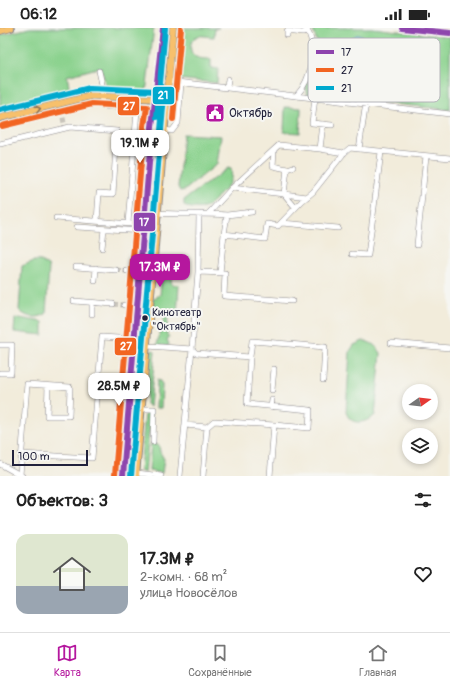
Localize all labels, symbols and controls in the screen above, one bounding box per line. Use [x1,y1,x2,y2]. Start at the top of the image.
text: 06:12 [20,5,57,24]
legend [308,38,440,102]
text: 17 [341,46,351,59]
text: 27 [341,64,353,77]
text: 21 [341,82,351,95]
line badge: 21 [152,86,175,105]
text: 21 [158,89,168,102]
line badge: 27 [117,96,140,116]
text: 27 [123,100,135,113]
public building icon: Октябрь [204,102,226,124]
one-way arrow [35,105,41,113]
place label: Октябрь [229,106,273,121]
pin: 19.1M ₽ [103,130,177,164]
text: 19.1M ₽ [120,135,160,151]
line badge: 17 [133,212,156,232]
text: 17 [139,216,149,229]
pin: 17.3M ₽ [123,254,197,288]
text: 17.3M ₽ [139,259,181,275]
place label: Кинотеатр "Октябрь" [152,306,201,333]
marker: Кинотеатр "Октябрь" [140,313,150,323]
line badge: 27 [114,337,137,356]
text: 27 [120,340,132,353]
pin: 28.5M ₽ [82,373,156,407]
text: 28.5M ₽ [97,378,141,394]
north arrow [402,384,438,420]
map controls [402,384,438,464]
button: layers [402,428,438,464]
scale bar [12,448,88,467]
text: 100 m [18,450,49,463]
icon: filters [412,489,434,511]
text: Объектов: 3 [16,490,108,511]
text: 17.3M ₽ [140,548,195,569]
icon: home [48,550,96,598]
icon: heart [412,563,434,585]
text: 2-комн. · 68 m² [140,569,227,585]
text: улица Новосёлов [140,585,238,601]
tab: Карта [54,642,81,679]
tab: Сохранённые [188,642,252,679]
tab: Главная [359,642,396,679]

